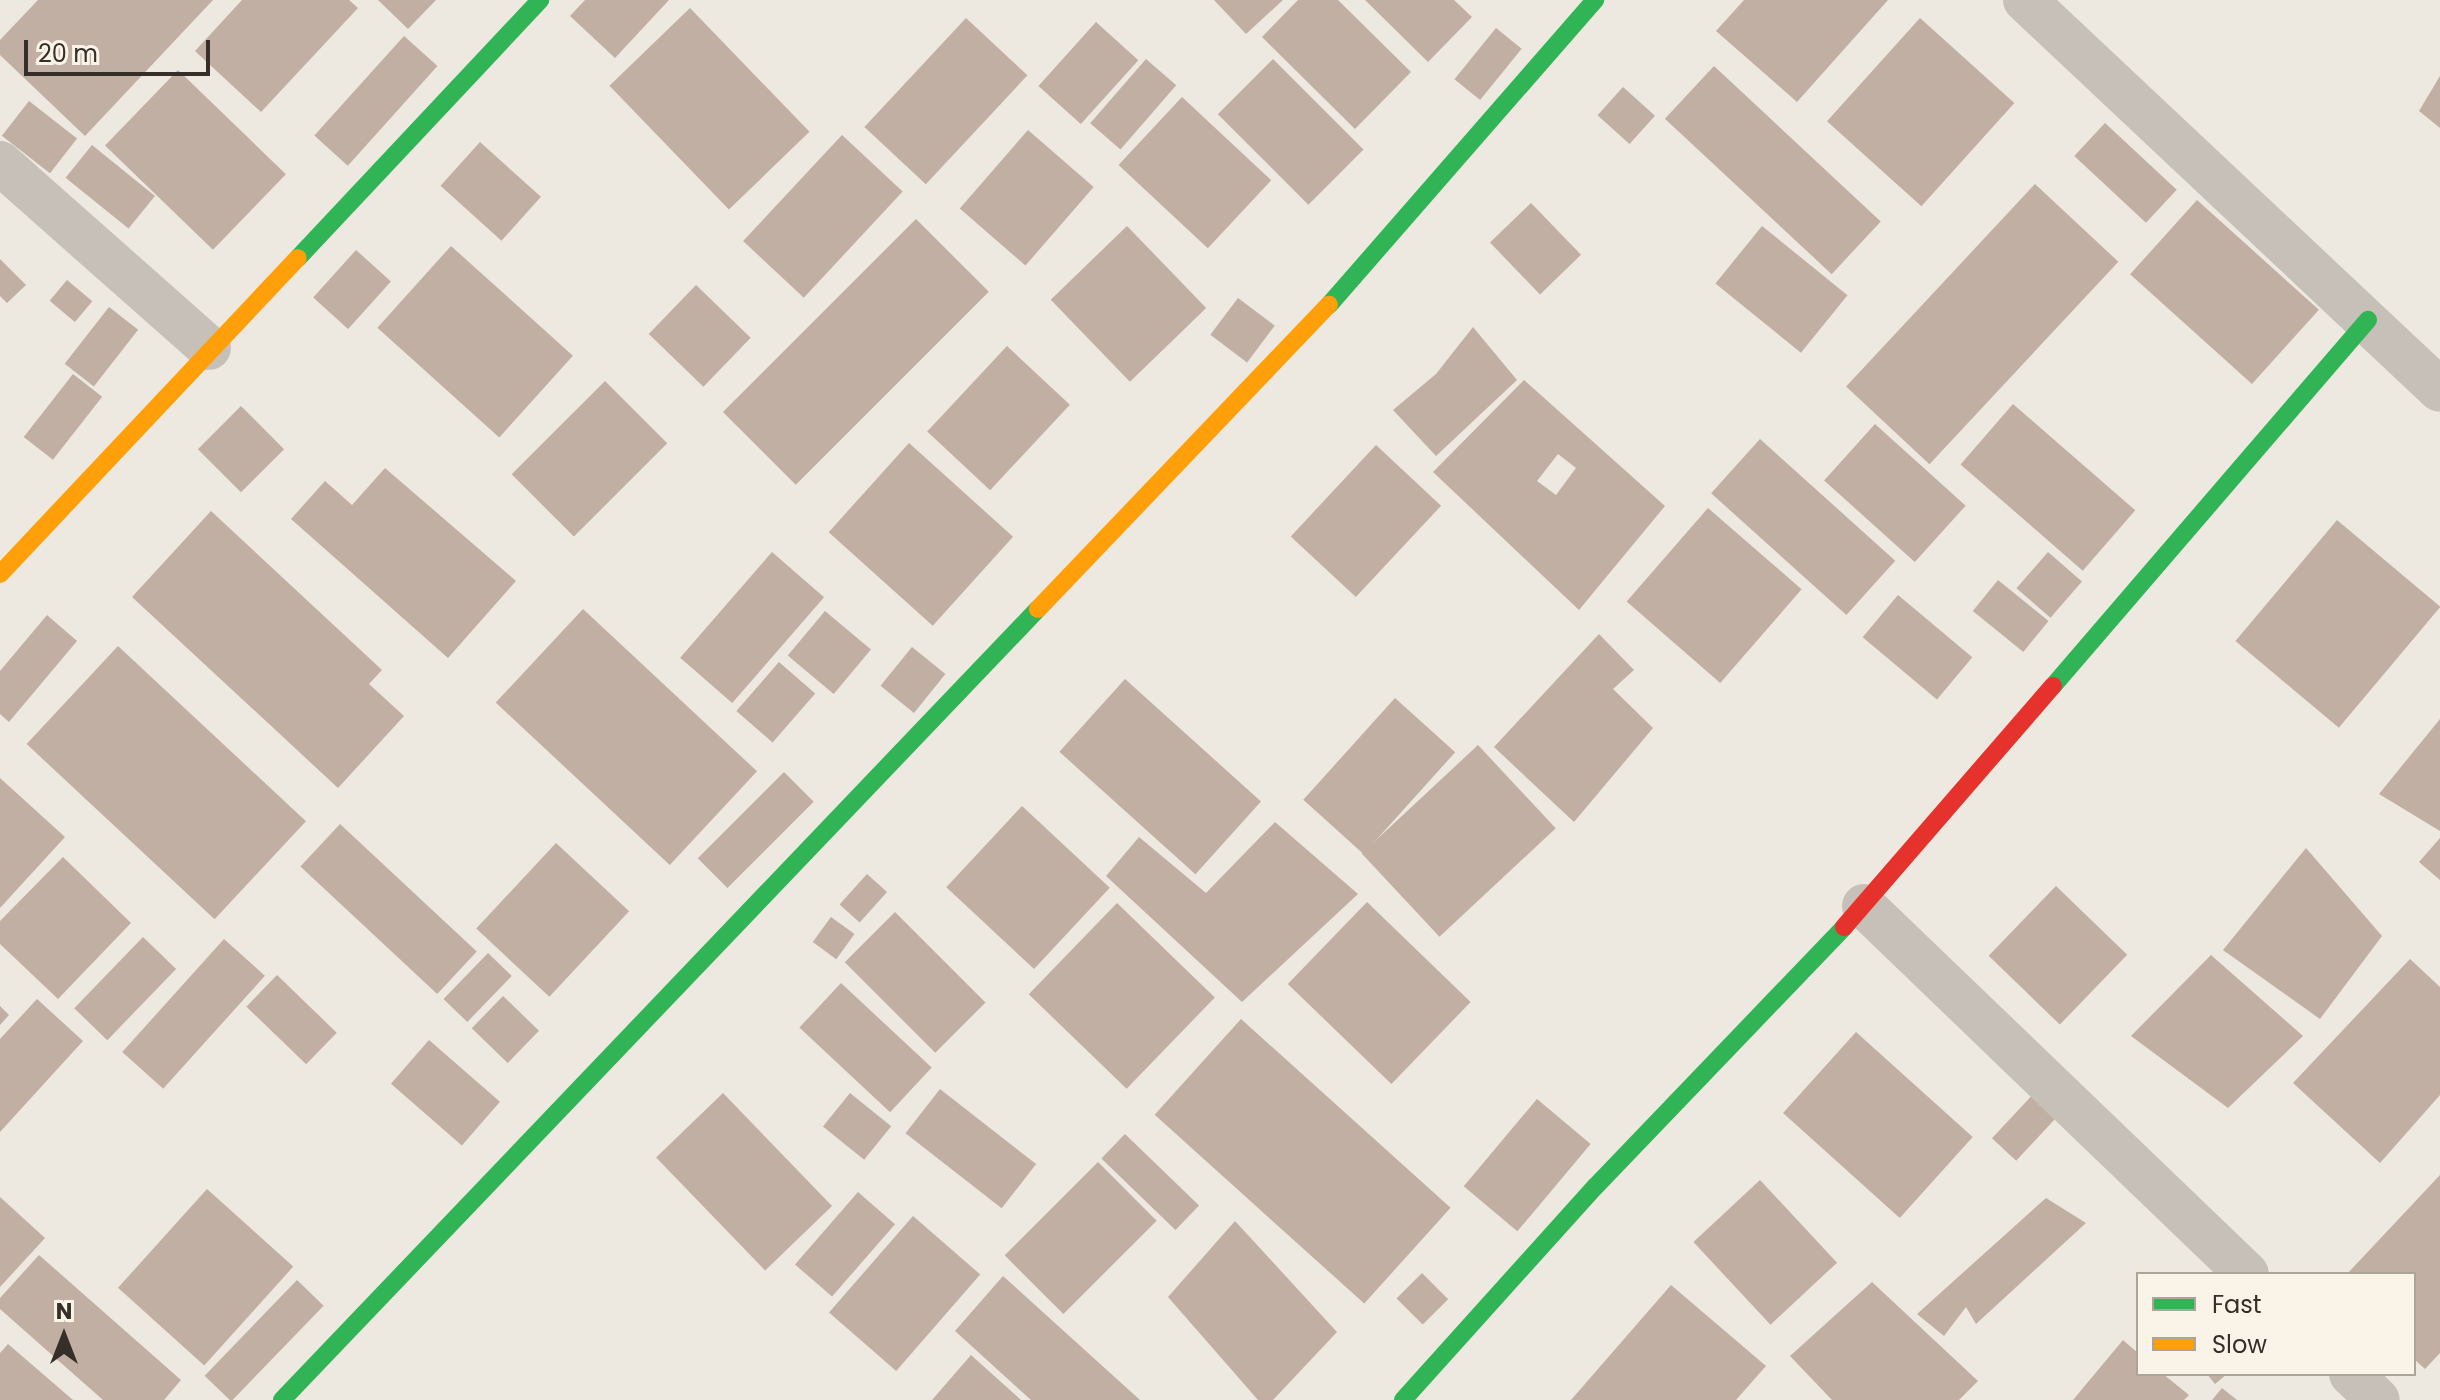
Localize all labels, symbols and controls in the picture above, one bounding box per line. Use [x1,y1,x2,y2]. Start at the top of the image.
scale bar [28,24,214,74]
text: 20 m [38,37,98,70]
legend [2136,1272,2416,1376]
text: Fast [2212,1288,2262,1321]
north arrow [24,1296,104,1376]
text: N [56,1296,72,1327]
text: Slow [2212,1328,2267,1361]

